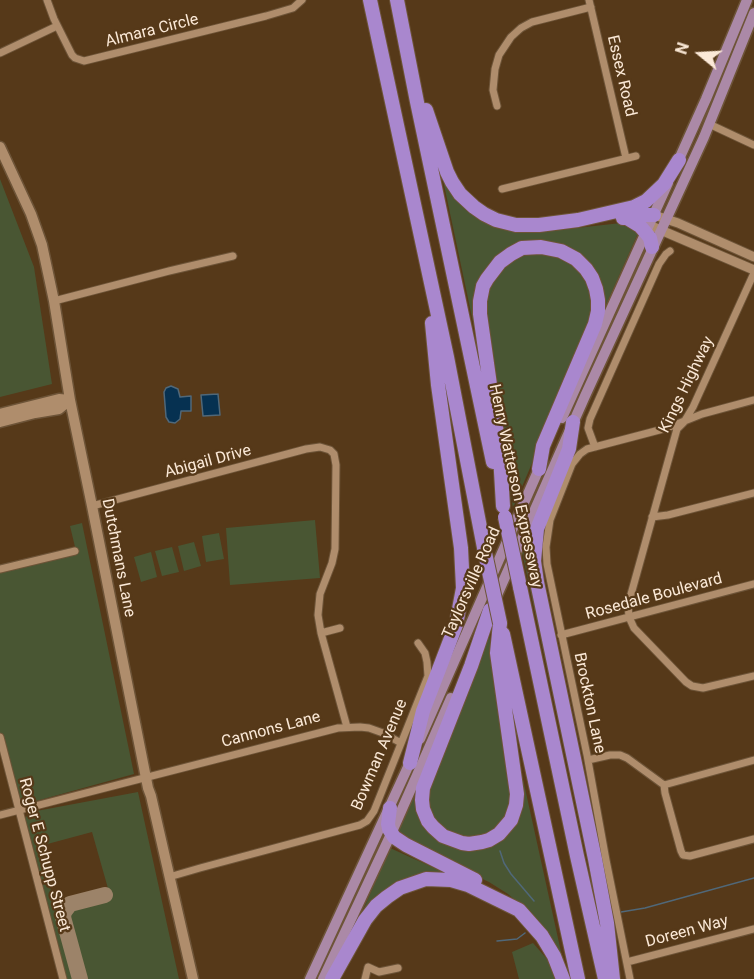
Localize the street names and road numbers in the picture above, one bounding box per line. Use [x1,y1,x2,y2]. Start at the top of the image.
street label: Almara Circle [104,10,200,52]
street label: Essex Road [602,34,640,118]
street label: Kings Highway [655,333,719,437]
street label: Henry Watterson Expressway [484,383,546,589]
street label: Abigail Drive [163,441,253,483]
street label: Dutchmans Lane [97,497,139,619]
street label: Taylorsville Road [439,524,505,642]
street label: Rosedale Boulevard [584,570,724,624]
street label: Brockton Lane [569,651,609,755]
street label: Bowman Avenue [348,696,412,814]
street label: Cannons Lane [219,708,323,752]
street label: Roger E Schupp Street [14,776,74,934]
street label: Doreen Way [644,912,730,952]

